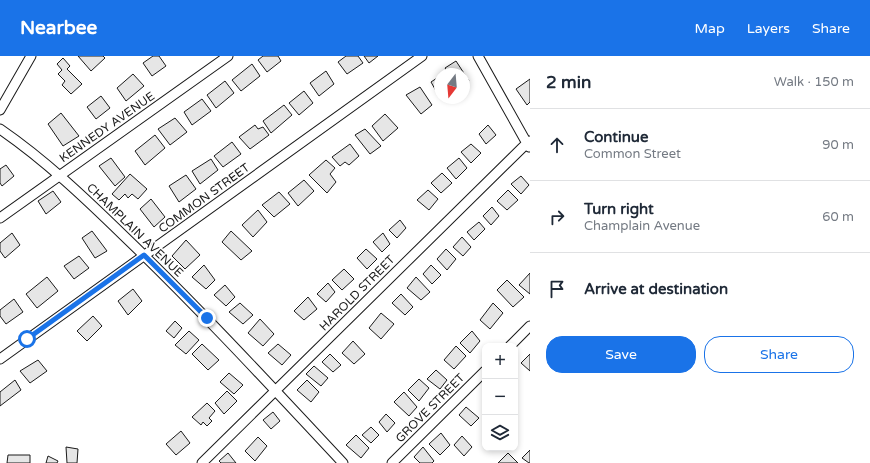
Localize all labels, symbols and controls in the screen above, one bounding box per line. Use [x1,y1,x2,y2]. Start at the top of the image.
text: Nearbee [20,17,97,39]
text: Map [695,20,725,37]
text: Layers [747,20,790,37]
text: Share [812,20,850,37]
north arrow [434,68,470,104]
text: 2 min [546,72,591,93]
text: Walk · 150 m [774,74,854,90]
street label: KENNEDY AVENUE [57,89,158,165]
text: Continue [584,128,648,146]
icon: ahead [546,134,568,156]
text: 90 m [822,137,854,153]
text: Common Street [584,146,681,162]
street label: COMMON STREET [156,160,253,236]
street label: CHAMPLAIN AVENUE [84,180,186,280]
text: Turn right [584,200,654,218]
icon: right [546,206,568,228]
text: 60 m [822,209,854,225]
text: Champlain Avenue [584,218,700,234]
street label: HAROLD STREET [316,252,398,334]
icon: arrive [546,278,568,300]
text: Arrive at destination [584,280,728,298]
route end [198,309,216,327]
route start [18,330,36,348]
button: Save [546,336,696,373]
button: Share [704,336,854,373]
map controls [482,343,518,451]
button: + [482,343,518,379]
street label: GROVE STREET [393,370,468,445]
button: − [482,379,518,415]
button: layers [482,415,518,451]

